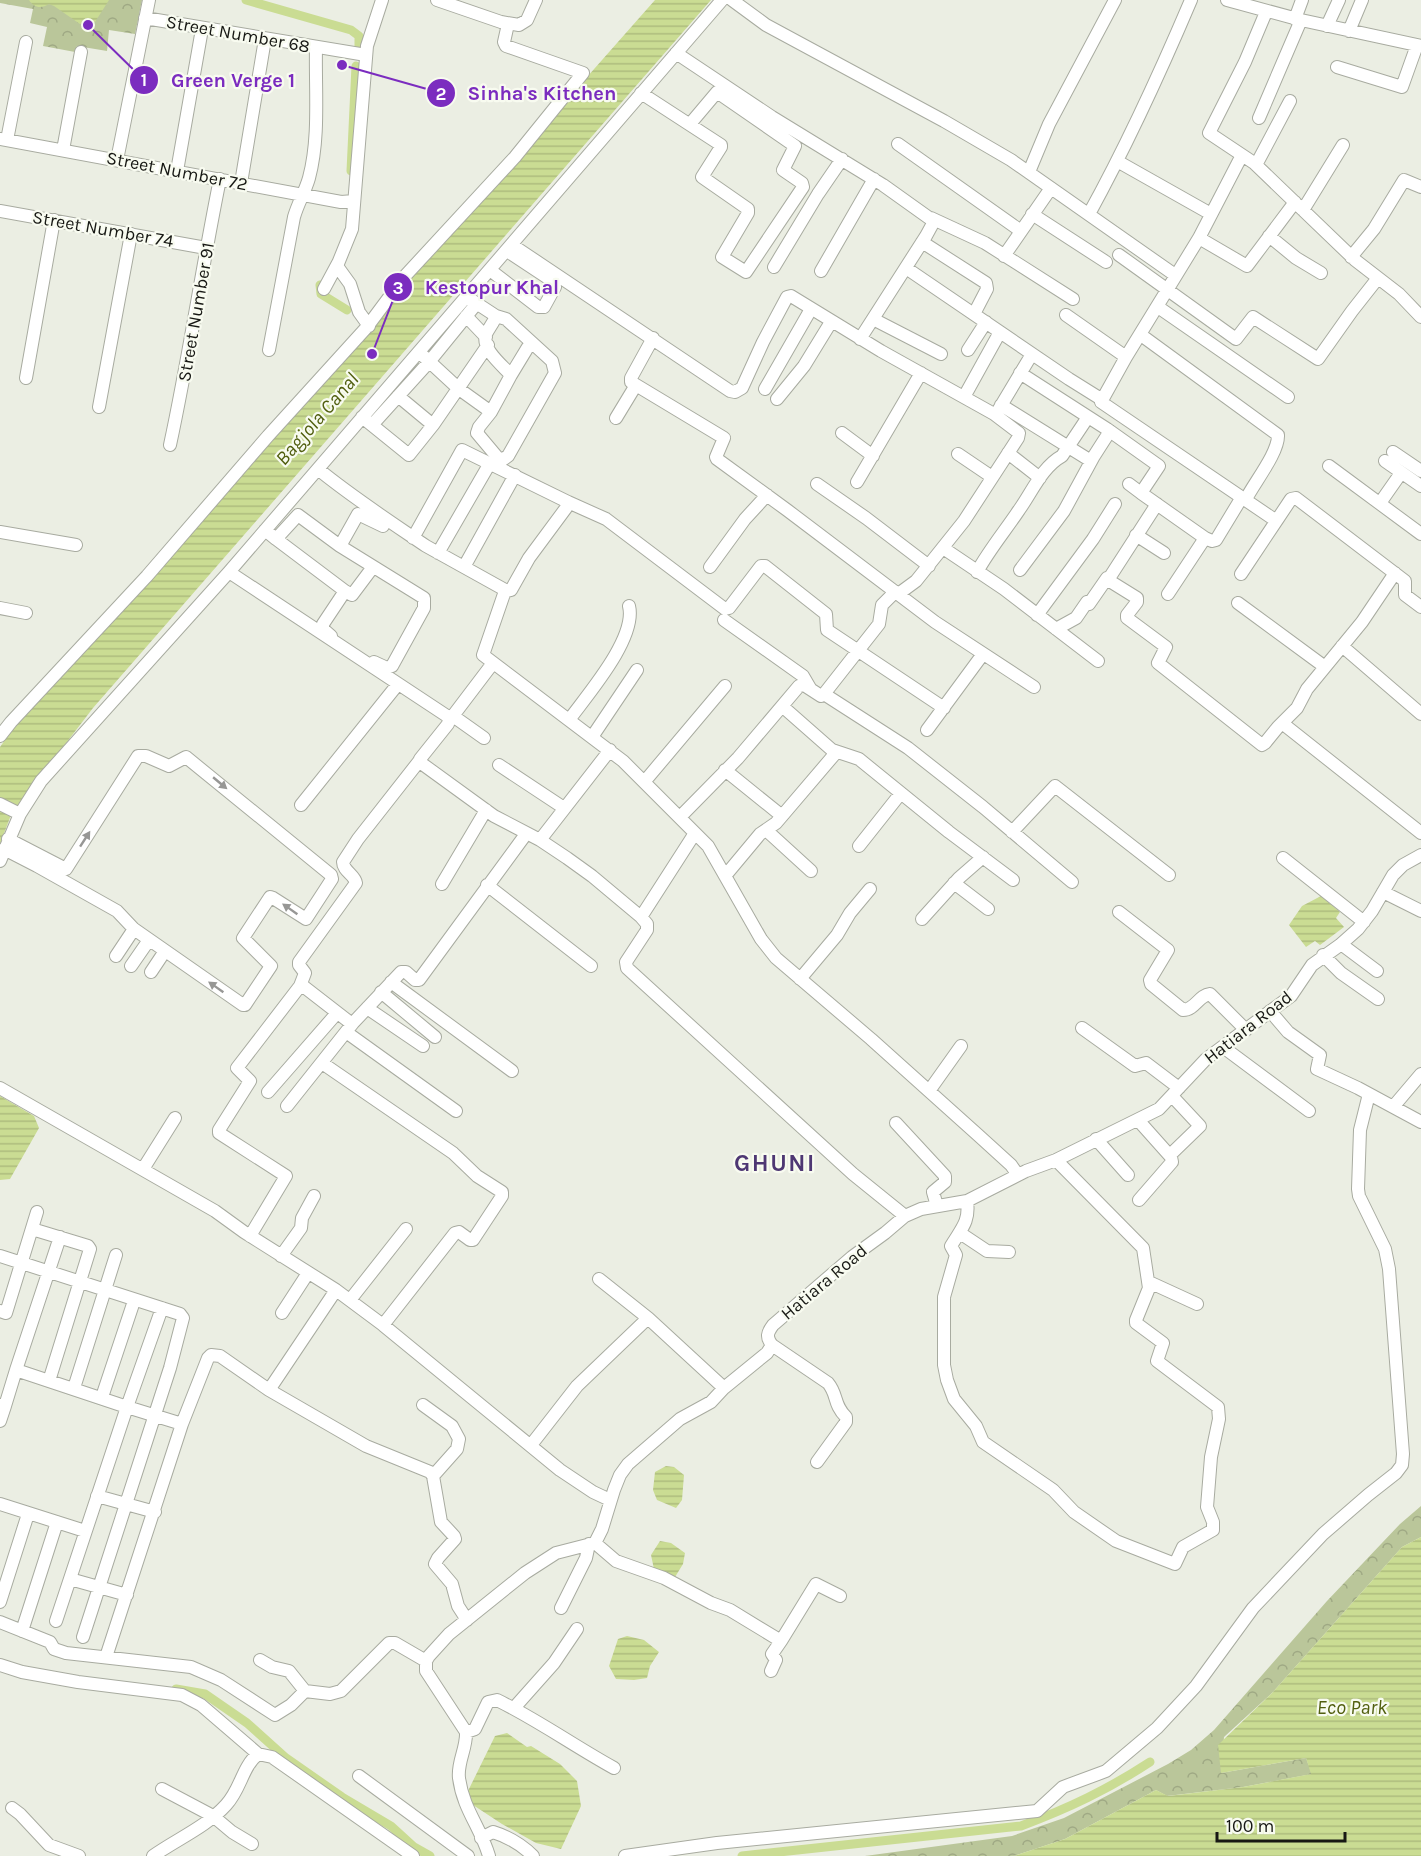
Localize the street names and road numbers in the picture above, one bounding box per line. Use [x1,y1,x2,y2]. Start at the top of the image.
street label: Street Number 68 [164,11,312,57]
street label: Street Number 72 [105,147,249,195]
street label: Street Number 74 [31,206,175,252]
street label: Street Number 91 [173,241,219,383]
street label: Hatiara Road [1199,986,1297,1068]
street label: Hatiara Road [776,1239,872,1325]

